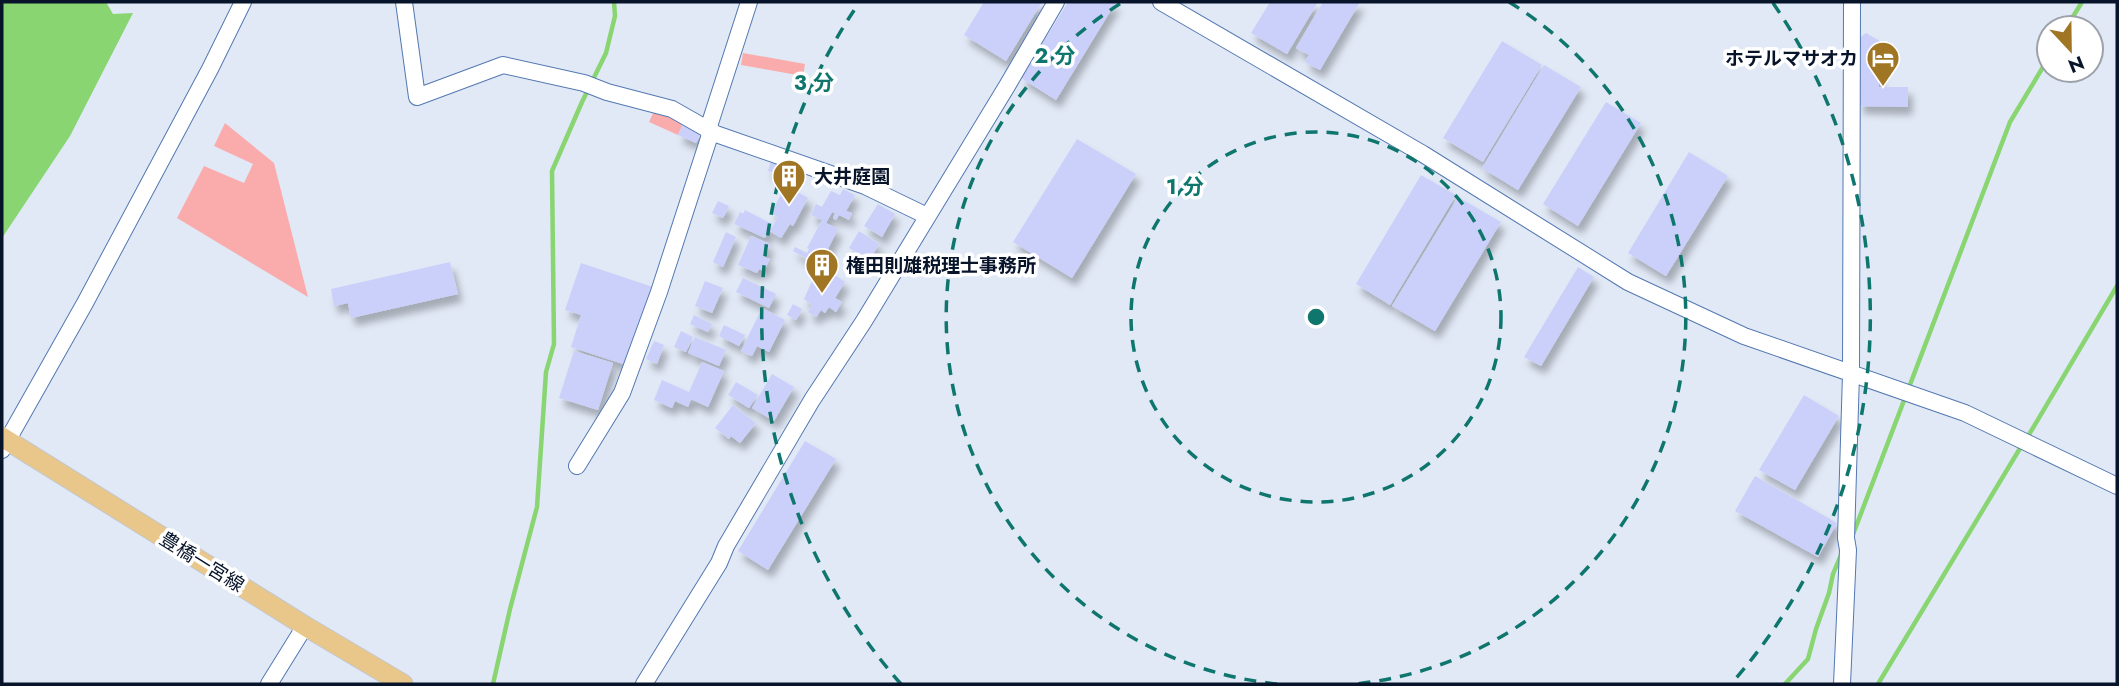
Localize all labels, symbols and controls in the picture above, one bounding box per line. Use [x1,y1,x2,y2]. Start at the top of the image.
north arrow [2035,14,2105,84]
hotel icon: ホテルマサオカ [1864,39,1902,88]
text: 2 分 [1034,41,1076,71]
place label: ホテルマサオカ [1725,45,1858,72]
text: N [2064,49,2088,80]
text: 3 分 [794,68,834,98]
building icon: 大井庭園 [770,157,808,206]
place label: 大井庭園 [814,163,890,190]
text: 1 分 [1166,172,1204,202]
building icon: 権田則雄税理士事務所 [803,246,841,295]
place label: 権田則雄税理士事務所 [846,252,1036,279]
centre of rings [1304,305,1328,329]
street label: 豊橋一宮線 [155,525,249,599]

